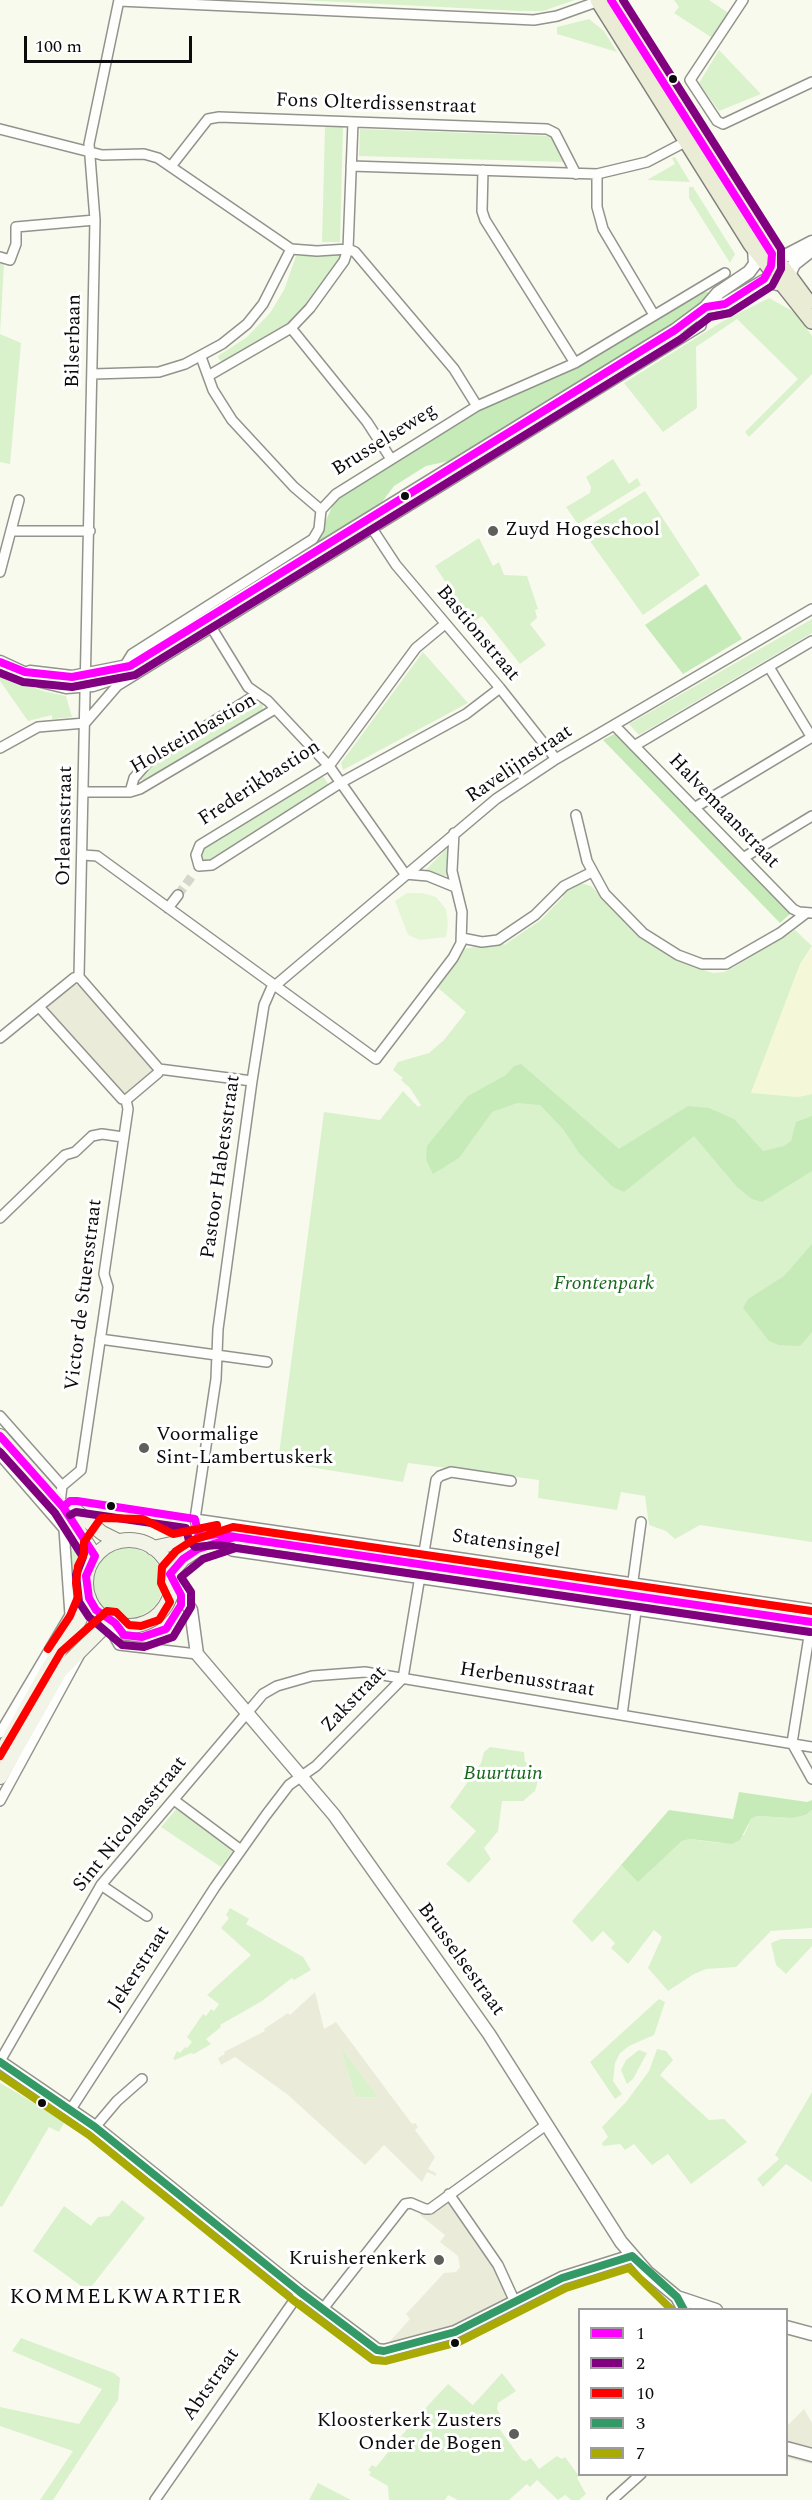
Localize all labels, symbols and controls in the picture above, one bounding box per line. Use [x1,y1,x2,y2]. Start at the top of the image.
scale bar [27,24,195,62]
text: 100 m [35,33,82,60]
unlabelled marker [667,73,679,85]
street label: Fons Olterdissenstraat [275,90,477,120]
street label: Bilserbaan [62,294,88,388]
street label: Brusselseweg [328,399,442,483]
unlabelled marker [399,490,411,502]
place label: Zuyd Hogeschool [505,519,660,543]
marker: Zuyd Hogeschool [486,524,500,538]
street label: Bastionstraat [430,581,524,687]
street label: Holsteinbastion [127,689,261,781]
street label: Ravelijnstraat [462,721,578,809]
street label: Frederikbastion [195,736,325,832]
street label: Halvemaanstraat [662,750,784,874]
street label: Orleansstraat [53,766,79,886]
street label: Pastoor Habetsstraat [197,1074,247,1260]
street label: Victor de Stuersstraat [61,1198,109,1392]
park label: Frontenpark [554,1273,654,1297]
place label: Voormalige Sint-Lambertuskerk [156,1424,334,1471]
marker: Voormalige Sint-Lambertuskerk [137,1441,151,1455]
unlabelled marker [105,1500,117,1512]
street label: Statensingel [450,1526,562,1564]
street label: Herbenusstraat [458,1658,596,1704]
street label: Zakstraat [317,1662,393,1738]
street label: Sint Nicolaasstraat [69,1752,193,1898]
park label: Buurttuin [463,1763,543,1787]
street label: Brusselsestraat [411,1899,509,2021]
street label: Jekerstraat [104,1922,176,2016]
unlabelled marker [36,2097,48,2109]
place label: Kruisherenkerk [288,2248,427,2272]
marker: Kruisherenkerk [432,2253,446,2267]
district label: KOMMELKWARTIER [10,2286,242,2312]
legend [578,2308,788,2476]
text: 1 [636,2320,645,2347]
unlabelled marker [449,2337,461,2349]
street label: Abtstraat [178,2344,246,2426]
text: 2 [636,2350,645,2377]
text: 10 [636,2380,654,2407]
place label: Kloosterkerk Zusters Onder de Bogen [317,2410,502,2457]
text: 3 [636,2410,645,2437]
marker: Kloosterkerk Zusters Onder de Bogen [507,2427,521,2441]
text: 7 [636,2440,645,2467]

